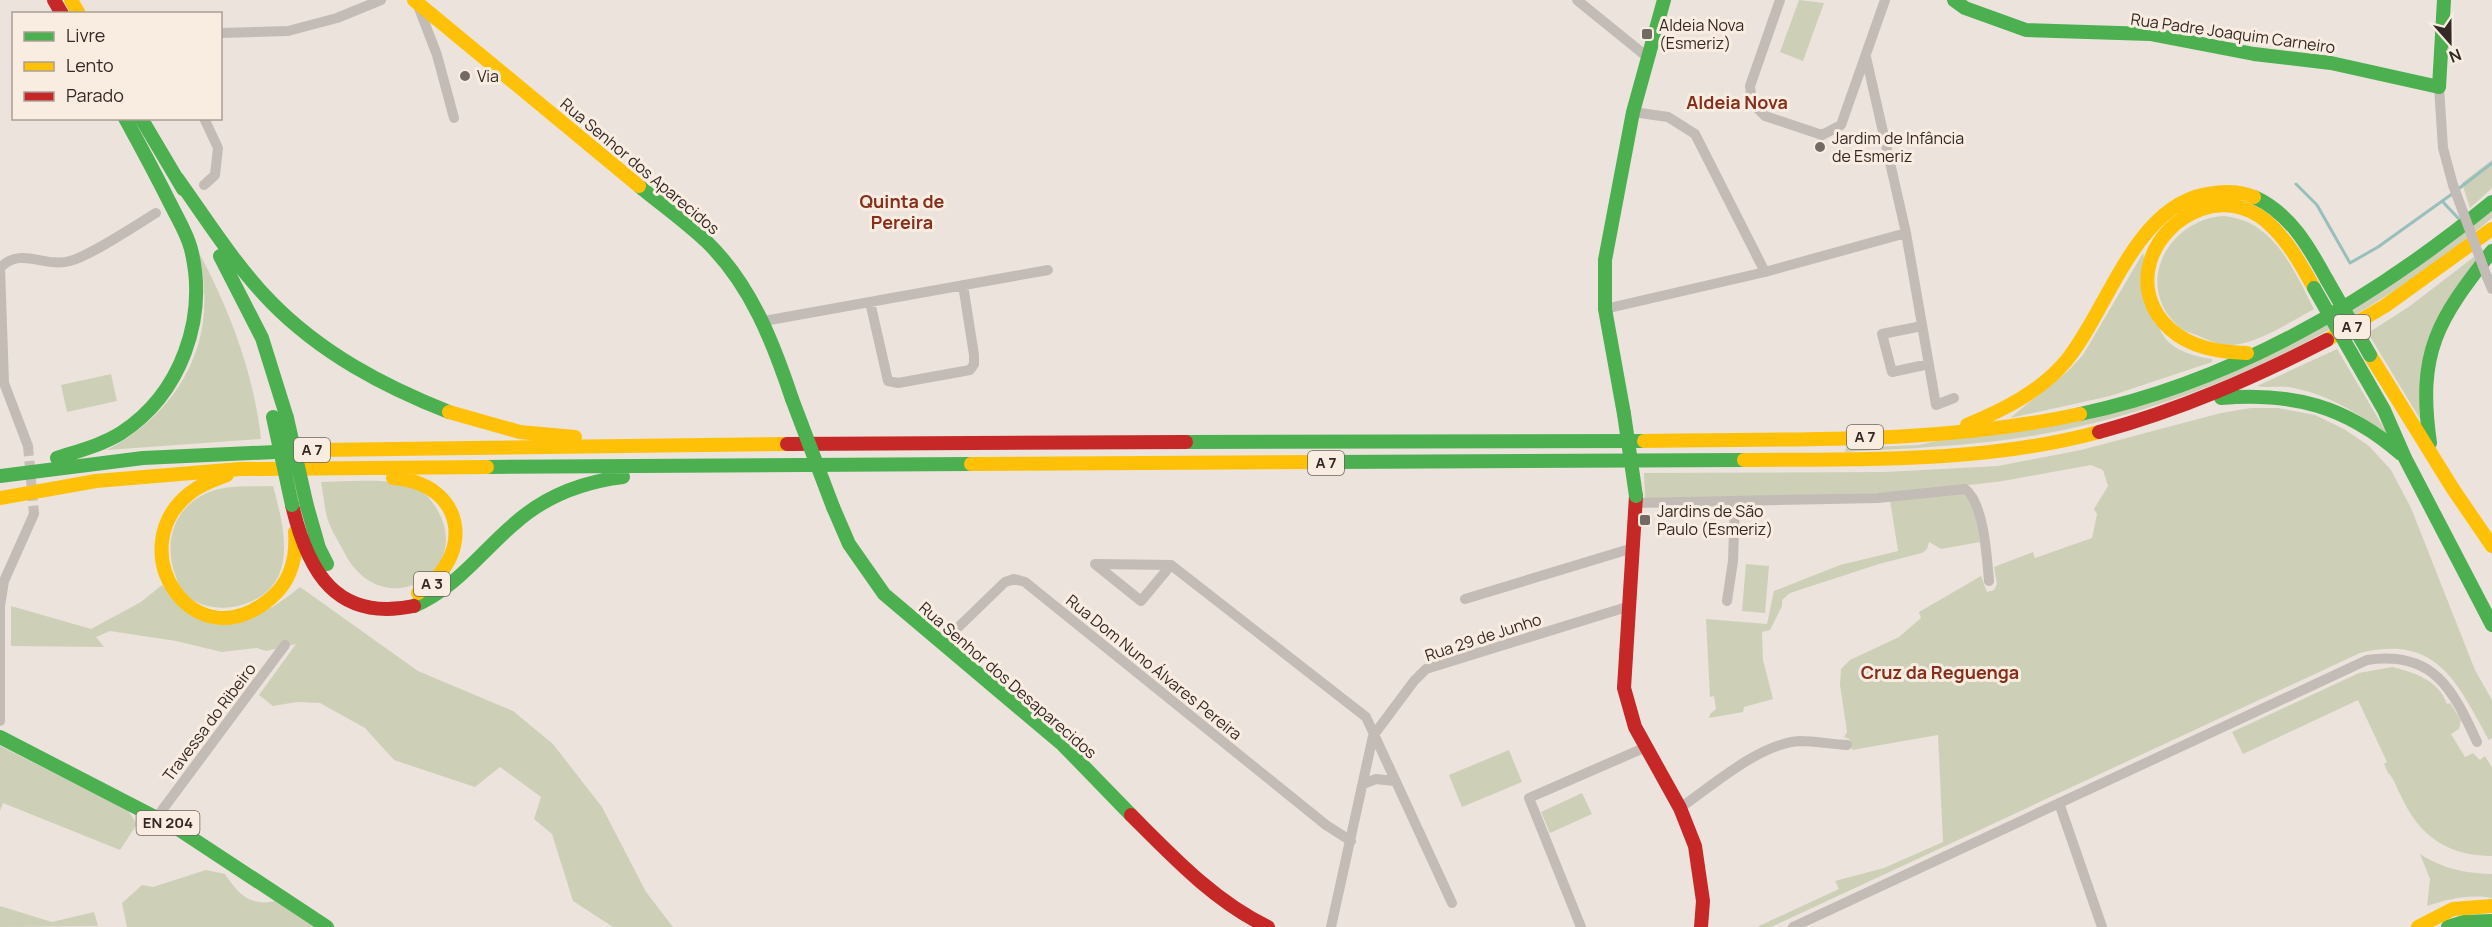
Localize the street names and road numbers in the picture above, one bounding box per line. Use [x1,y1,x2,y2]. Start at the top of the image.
street label: Rua Padre Joaquim Carneiro [2129,8,2337,58]
street label: Rua Senhor dos Aparecidos [556,93,724,239]
road number: A 7 [2334,315,2370,339]
road number: A 7 [1847,425,1883,449]
road number: A 7 [294,438,330,462]
road number: A 7 [1308,451,1344,475]
road number: A 3 [414,572,450,596]
street label: Rua Dom Nuno Álvares Pereira [1062,589,1246,745]
street label: Rua Senhor dos Desaparecidos [914,597,1102,763]
street label: Rua 29 de Junho [1422,608,1544,666]
street label: Travessa do Ribeiro [157,659,261,785]
road number: EN 204 [136,811,200,835]

